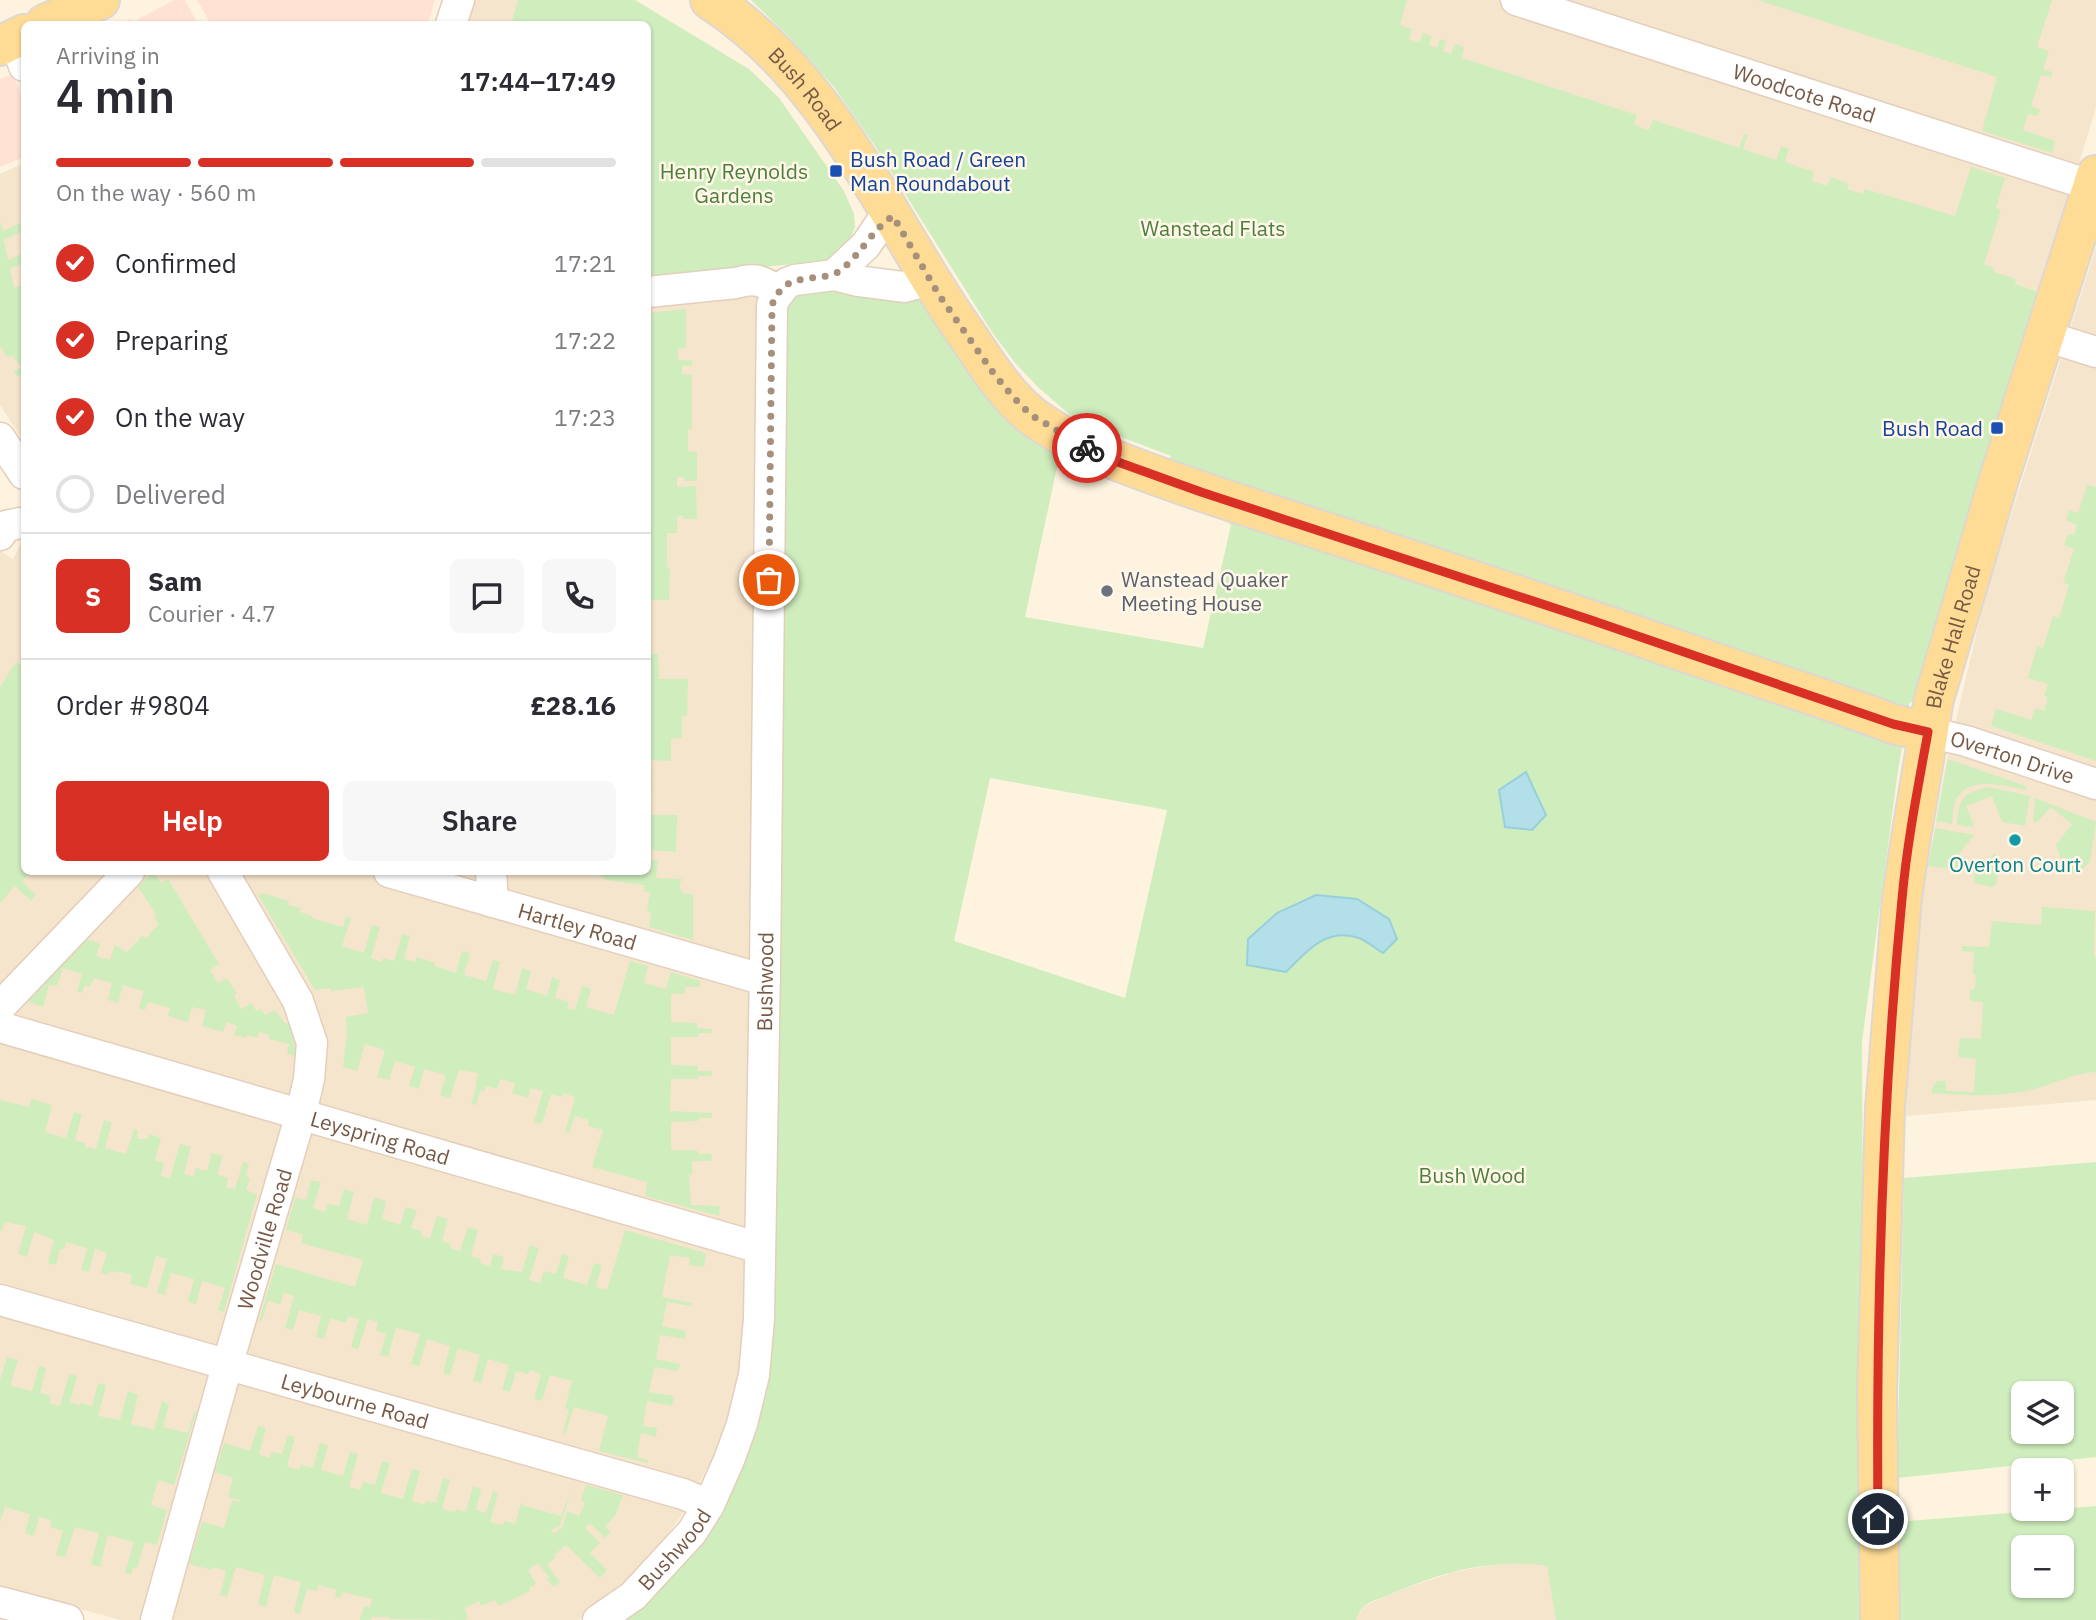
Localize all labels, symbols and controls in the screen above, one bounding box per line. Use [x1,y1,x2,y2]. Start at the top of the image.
text: Arriving in [56,40,160,70]
street label: Bush Road [763,41,848,136]
street label: Woodcote Road [1729,57,1879,129]
text: 17:44–17:49 [459,64,616,98]
text: 4 min [56,66,175,126]
place label: Bush Road / Green Man Roundabout [850,145,1026,197]
park label: Henry Reynolds Gardens [660,157,808,209]
marker: Bush Road / Green Man Roundabout [828,163,844,179]
text: On the way · 560 m [56,177,256,207]
park label: Wanstead Flats [1140,214,1286,242]
icon: check [56,244,94,282]
text: Confirmed [115,246,237,280]
text: 17:21 [554,248,616,278]
icon: check [56,321,94,359]
text: Preparing [115,323,228,357]
text: 17:22 [554,325,616,355]
icon: check [56,398,94,436]
text: On the way [115,400,245,434]
text: 17:23 [554,402,616,432]
courier [1052,413,1122,483]
place label: Bush Road [1882,414,1983,442]
marker: Bush Road [1989,420,2005,436]
icon: bike [1068,429,1106,467]
text: Delivered [115,477,226,511]
pin [739,550,799,610]
button: chat [450,559,524,633]
button: phone [542,559,616,633]
icon: bag [750,561,788,599]
street label: Blake Hall Road [1919,562,1987,711]
text: Sam [148,564,202,598]
place label: Wanstead Quaker Meeting House [1121,565,1288,617]
text: S [85,579,101,613]
marker: Wanstead Quaker Meeting House [1099,583,1115,599]
text: Courier · 4.7 [148,598,276,628]
text: Order #9804 [56,688,210,722]
text: £28.16 [530,688,616,722]
street label: Overton Drive [1948,724,2078,790]
button: Help [56,781,329,861]
button: Share [343,781,616,861]
marker: Overton Court [2007,832,2023,848]
place label: Overton Court [1949,850,2081,878]
street label: Hartley Road [515,896,640,956]
street label: Bushwood [750,932,779,1032]
street label: Leyspring Road [307,1104,453,1171]
park label: Bush Wood [1419,1161,1525,1189]
street label: Woodville Road [230,1165,298,1313]
street label: Leybourne Road [278,1367,432,1435]
map controls [2011,1381,2074,1598]
button: layers [2011,1381,2074,1444]
button: + [2011,1458,2074,1521]
pin [1848,1489,1908,1549]
icon: home [1859,1500,1897,1538]
street label: Bushwood [631,1503,717,1596]
button: − [2011,1535,2074,1598]

